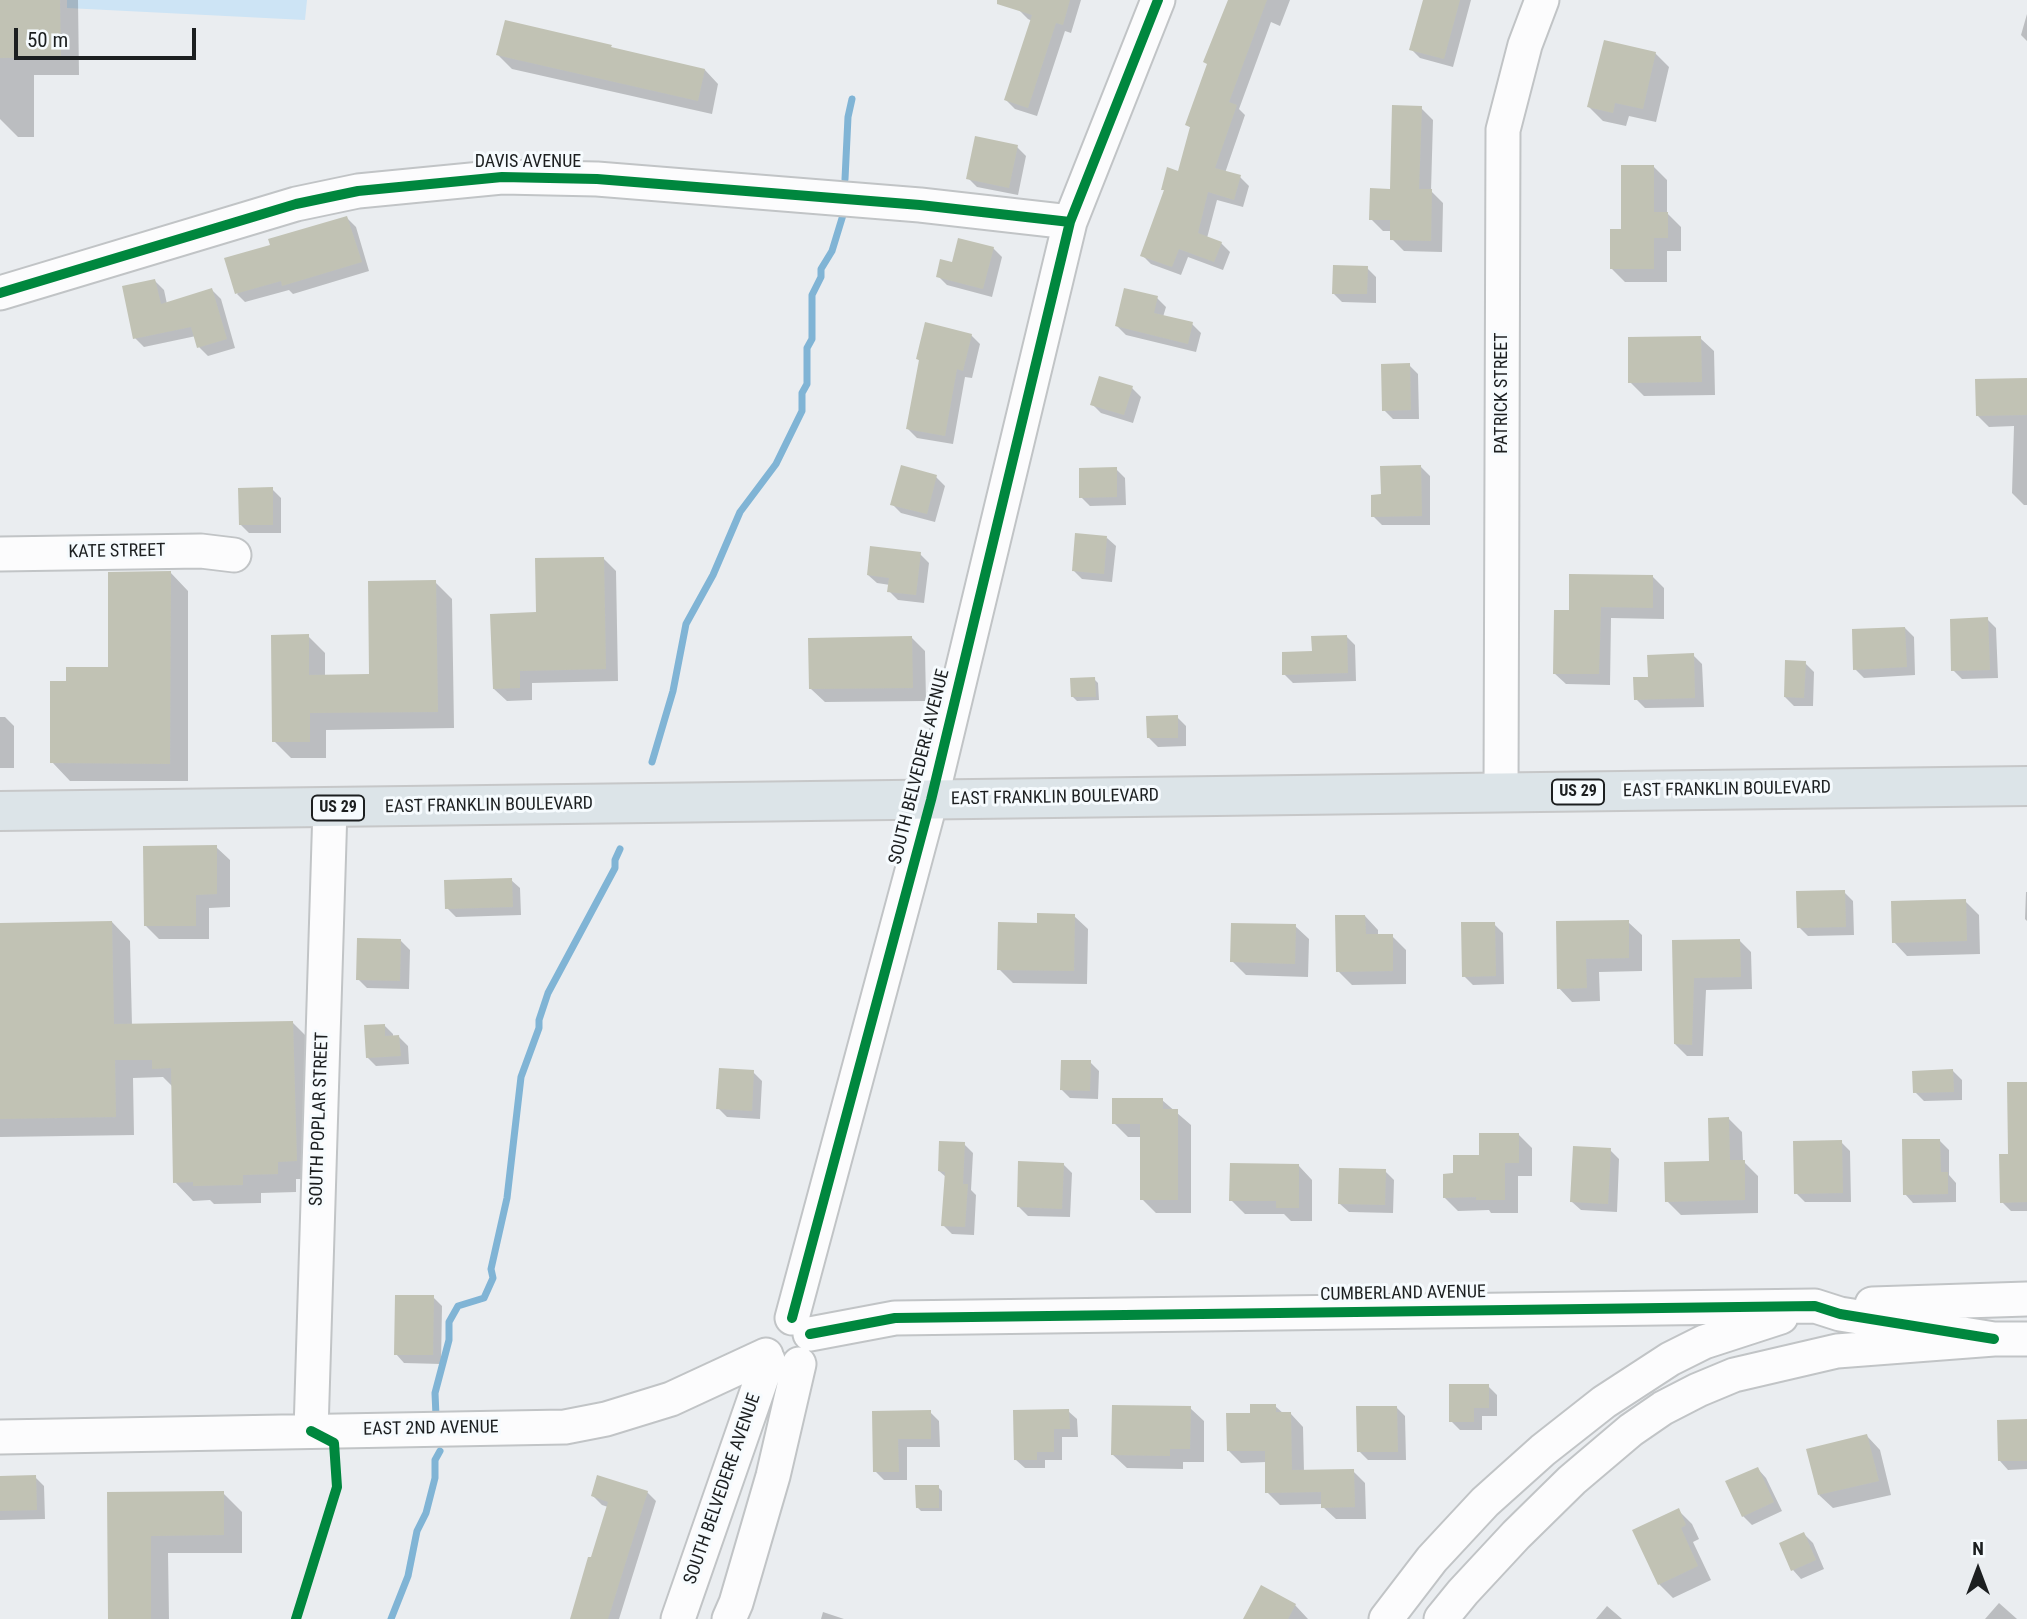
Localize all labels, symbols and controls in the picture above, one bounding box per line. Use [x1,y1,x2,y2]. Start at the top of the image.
scale bar [18,14,200,58]
text: 50 m [27,28,68,52]
street label: DAVIS AVENUE [475,151,581,173]
street label: PATRICK STREET [1491,332,1513,454]
street label: KATE STREET [68,540,166,564]
street label: SOUTH BELVEDERE AVENUE [885,667,955,867]
street label: EAST FRANKLIN BOULEVARD [1623,777,1831,803]
road number: US 29 [1552,779,1604,804]
street label: EAST FRANKLIN BOULEVARD [951,785,1159,811]
street label: EAST FRANKLIN BOULEVARD [385,793,593,819]
road number: US 29 [312,796,364,820]
street label: SOUTH POPLAR STREET [306,1032,334,1206]
street label: CUMBERLAND AVENUE [1320,1282,1486,1306]
street label: SOUTH BELVEDERE AVENUE [680,1391,766,1587]
street label: EAST 2ND AVENUE [363,1417,499,1441]
north arrow [1943,1535,2013,1605]
text: N [1972,1537,1984,1560]

